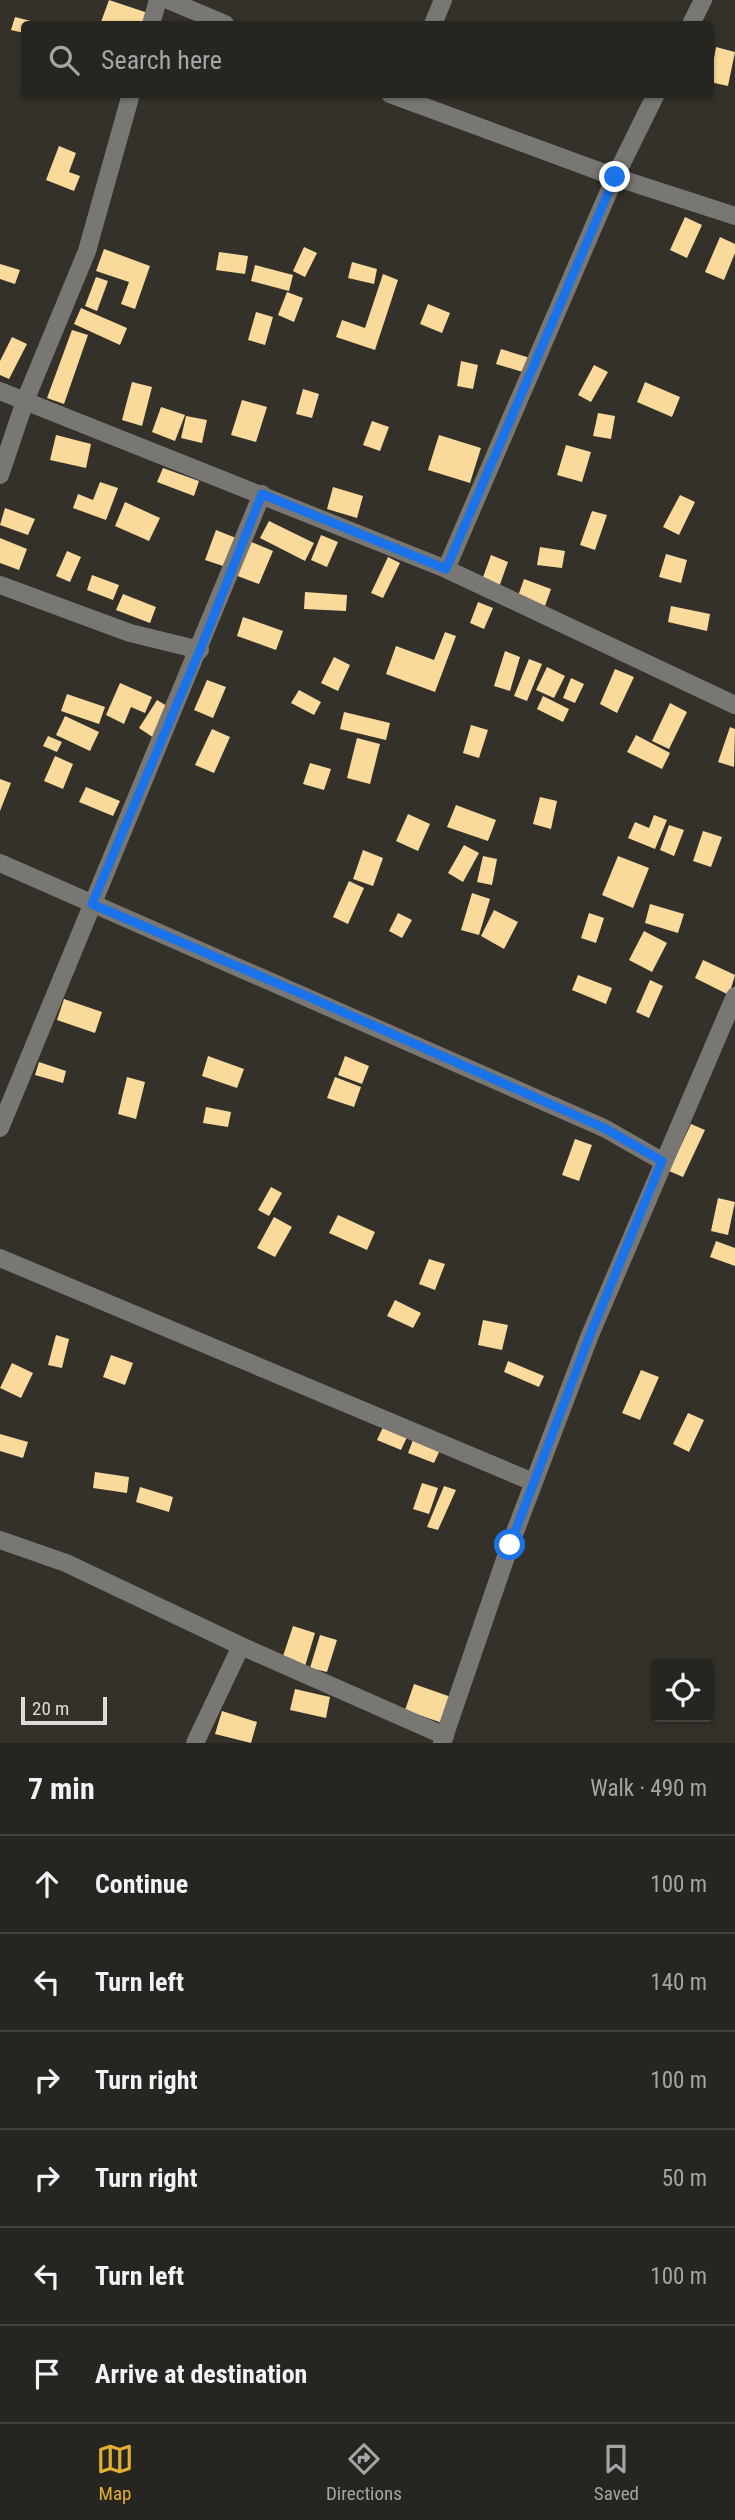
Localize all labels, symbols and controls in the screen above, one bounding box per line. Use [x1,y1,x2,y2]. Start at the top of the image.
search box [21,21,714,98]
icon: search [45,41,83,79]
text: Search here [101,45,222,75]
route end [599,161,630,192]
route start [494,1529,525,1560]
map controls [651,1659,714,1722]
button: locate [651,1659,714,1722]
scale bar [21,1694,107,1726]
text: 20 m [32,1697,69,1720]
text: 7 min [28,1771,95,1806]
text: Walk · 490 m [590,1775,707,1802]
icon: ahead [28,1865,66,1903]
text: Continue [95,1869,188,1899]
text: 100 m [650,1871,707,1898]
icon: left [28,1963,66,2001]
text: Turn left [95,1967,184,1997]
text: 140 m [650,1969,707,1996]
icon: right [28,2061,66,2099]
text: Turn right [95,2065,197,2095]
text: 100 m [650,2067,707,2094]
icon: right [28,2159,66,2197]
text: Turn right [95,2163,197,2193]
text: 50 m [662,2165,707,2192]
icon: left [28,2257,66,2295]
text: Turn left [95,2261,184,2291]
text: 100 m [650,2263,707,2290]
icon: arrive [28,2355,66,2393]
text: Arrive at destination [95,2359,307,2389]
tab: Map [96,2440,134,2505]
tab: Directions [326,2440,402,2505]
tab: Saved [594,2440,639,2505]

